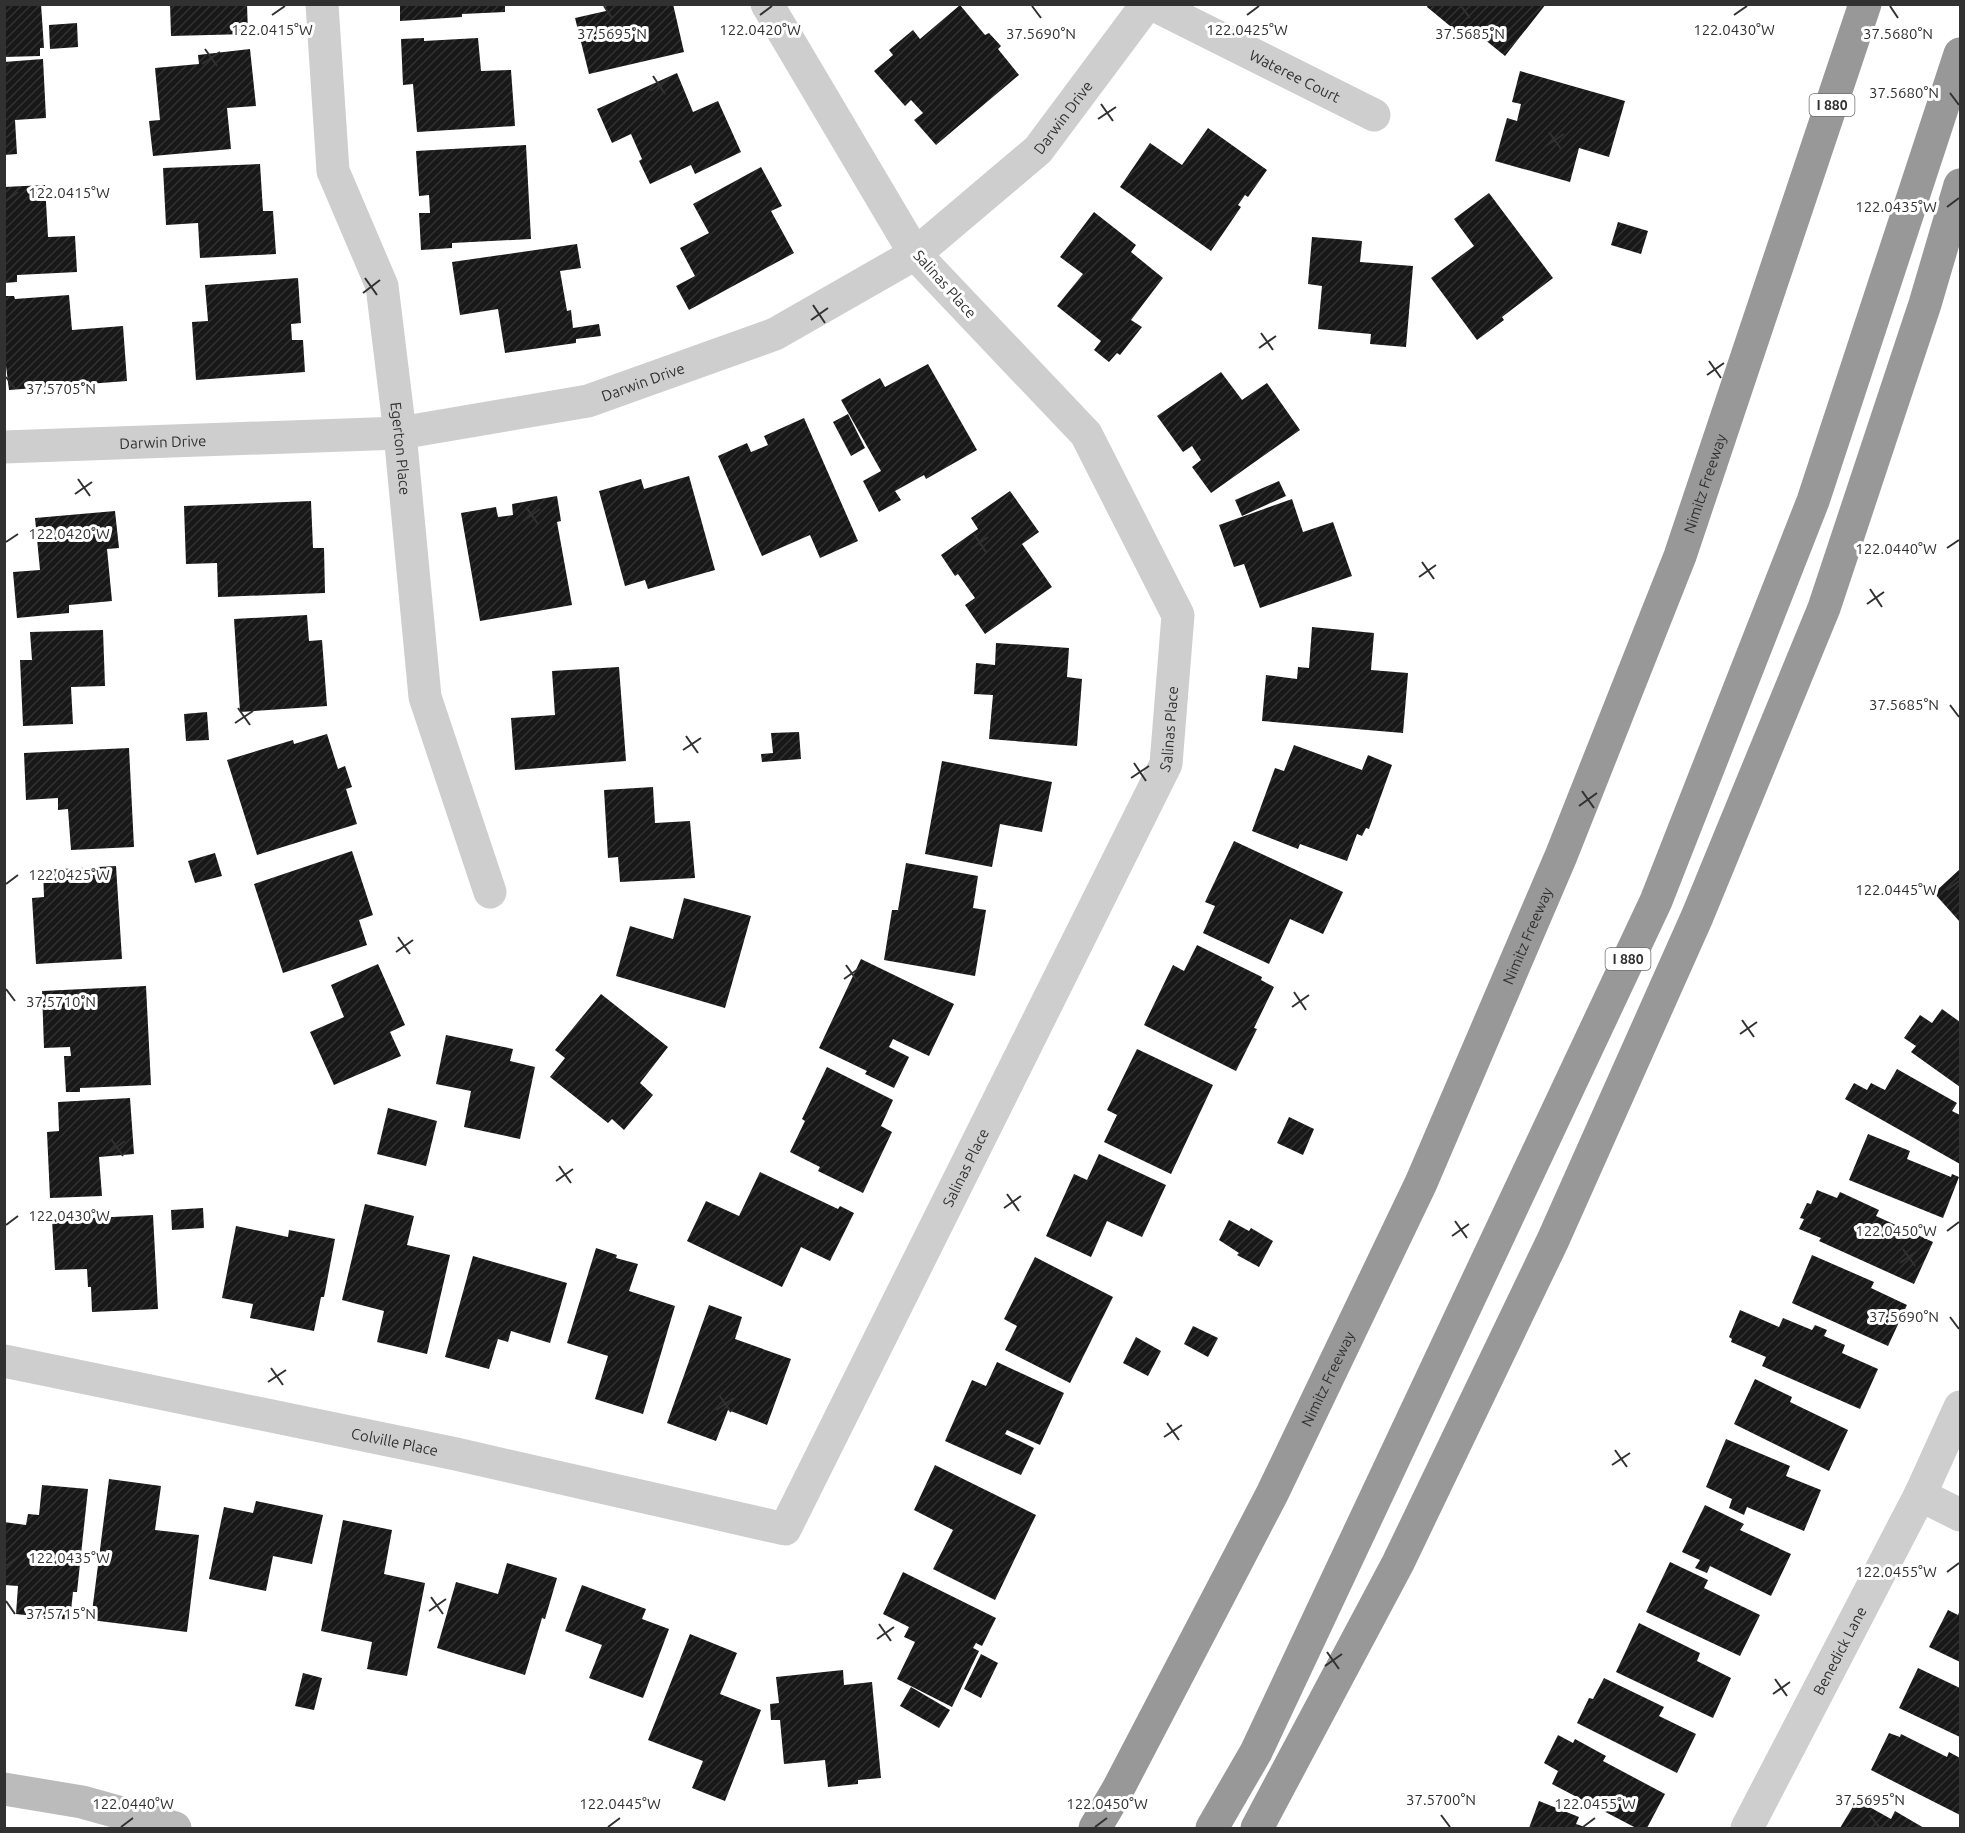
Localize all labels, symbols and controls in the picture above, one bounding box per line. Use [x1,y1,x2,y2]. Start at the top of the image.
text: 122.0415°W [231,21,313,38]
text: 122.0420°W [719,21,801,38]
text: 122.0425°W [1206,21,1288,38]
text: 122.0430°W [1693,21,1775,38]
text: 37.5695°N [577,25,647,42]
text: 37.5690°N [1006,25,1076,42]
text: 37.5685°N [1435,25,1505,42]
text: 37.5680°N [1863,25,1933,42]
street label: Wateree Court [1247,46,1343,105]
street label: Darwin Drive [1030,77,1095,157]
text: 37.5680°N [1869,84,1939,101]
road number: I 880 [1810,94,1854,116]
text: 122.0415°W [28,184,110,201]
text: 122.0435°W [1855,198,1937,215]
street label: Salinas Place [910,247,980,321]
street label: Darwin Drive [599,359,687,404]
text: 37.5705°N [26,380,96,397]
street label: Egerton Place [388,401,414,496]
street label: Darwin Drive [119,431,207,451]
street label: Nimitz Freeway [1680,431,1729,535]
text: 122.0420°W [28,525,110,542]
text: 122.0440°W [1855,540,1937,557]
street label: Salinas Place [1155,685,1181,774]
text: 37.5685°N [1869,696,1939,713]
text: 122.0425°W [28,866,110,883]
text: 122.0445°W [1855,881,1937,898]
street label: Nimitz Freeway [1499,885,1555,987]
road number: I 880 [1606,948,1650,970]
text: 37.5710°N [26,993,96,1010]
street label: Salinas Place [939,1125,992,1209]
text: 122.0430°W [28,1207,110,1224]
text: 122.0450°W [1855,1222,1937,1239]
text: 37.5690°N [1869,1308,1939,1325]
street label: Nimitz Freeway [1297,1328,1357,1429]
street label: Colville Place [350,1424,440,1459]
text: 122.0435°W [28,1549,110,1566]
text: 122.0455°W [1855,1563,1937,1580]
street label: Benedick Lane [1809,1603,1869,1698]
text: 37.5715°N [26,1605,96,1622]
text: 37.5700°N [1406,1791,1476,1808]
text: 37.5695°N [1835,1791,1905,1808]
text: 122.0440°W [92,1795,174,1812]
text: 122.0445°W [579,1795,661,1812]
text: 122.0450°W [1066,1795,1148,1812]
text: 122.0455°W [1554,1795,1636,1812]

